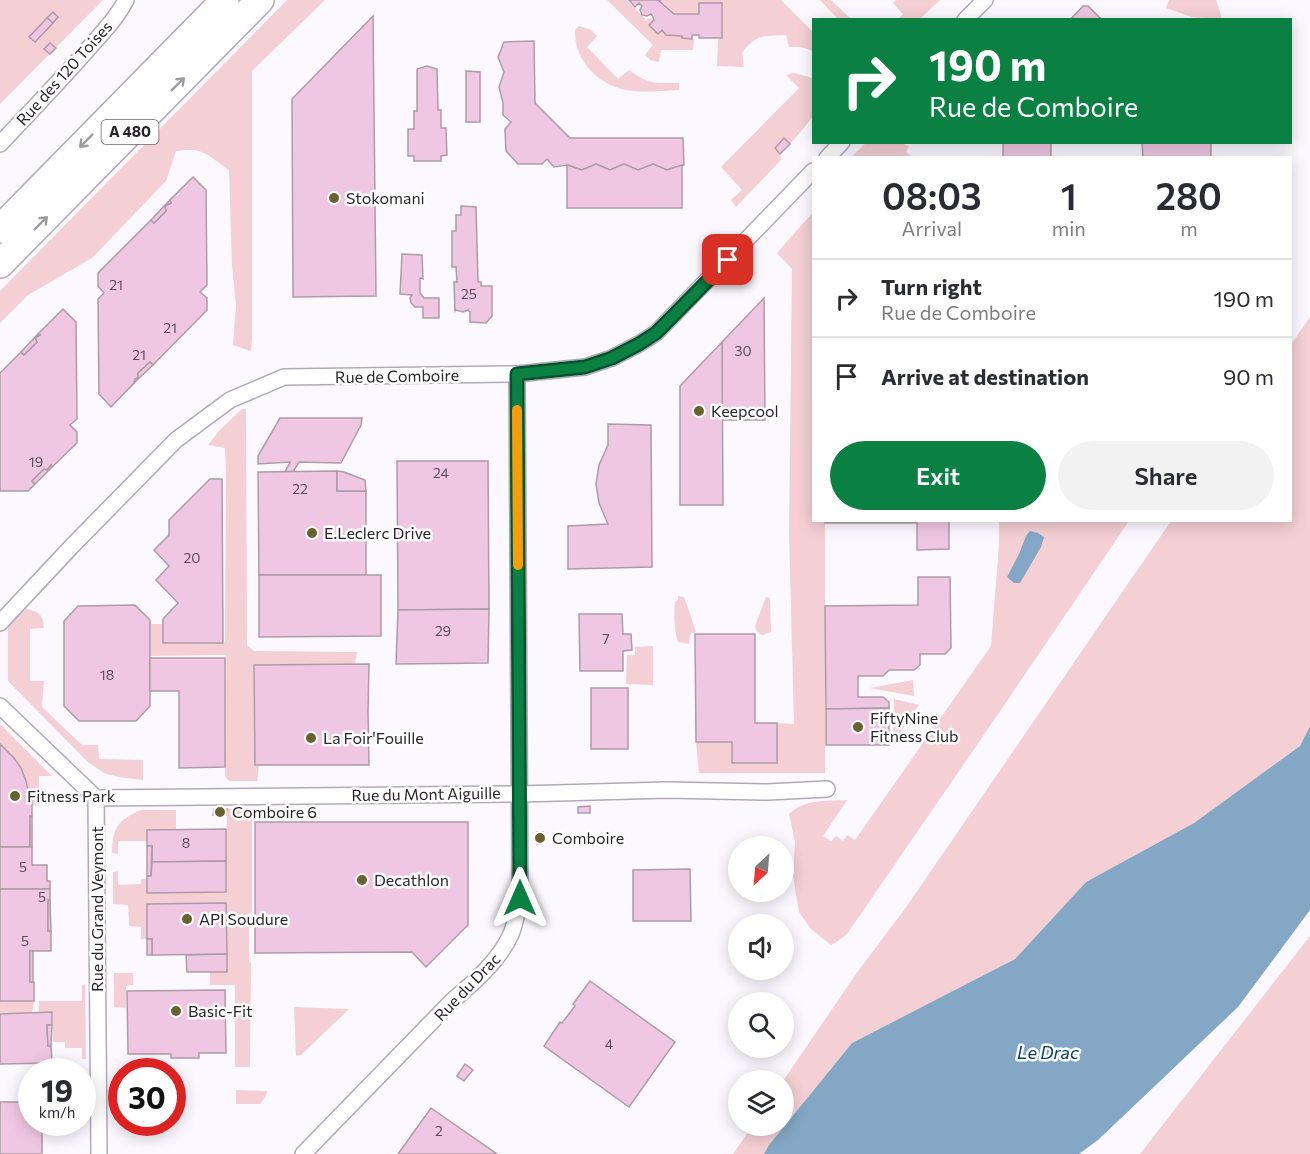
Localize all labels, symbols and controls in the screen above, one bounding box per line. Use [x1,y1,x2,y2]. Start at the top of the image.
street label: Rue des 120 Toises [12,17,116,129]
text: 190 m [929,38,1047,90]
icon: right [830,42,908,120]
one-way arrow [170,76,185,91]
text: Rue de Comboire [929,90,1138,123]
road number: A 480 [102,120,158,144]
one-way arrow [79,134,93,149]
text: 08:03 [882,173,982,217]
text: 1 [1061,173,1077,217]
text: 280 [1156,173,1222,217]
place label: Stokomani [346,188,425,207]
marker: Stokomani [327,191,341,205]
one-way arrow [34,215,48,230]
text: Arrival [902,216,962,240]
text: min [1052,216,1086,240]
text: m [1180,216,1198,240]
pin [702,234,753,285]
icon: arrive [711,243,744,276]
text: Turn right [881,273,982,300]
house number: 21 [109,276,123,293]
icon: right [830,282,863,315]
house number: 25 [461,285,477,302]
text: 190 m [1213,285,1274,312]
text: Rue de Comboire [881,300,1036,324]
house number: 21 [163,319,177,336]
house number: 30 [734,342,752,359]
house number: 21 [132,346,146,363]
icon: arrive [830,360,863,393]
text: Arrive at destination [881,363,1089,390]
text: 90 m [1223,363,1274,390]
street label: Rue de Comboire [335,365,459,386]
place label: Keepcool [711,401,779,420]
marker: Keepcool [692,404,706,418]
button: Exit [830,441,1046,510]
button: Share [1058,441,1274,510]
house number: 19 [29,453,43,470]
house number: 24 [433,464,450,481]
house number: 22 [292,480,308,497]
place label: E.Leclerc Drive [324,523,431,542]
marker: E.Leclerc Drive [305,526,319,540]
house number: 20 [184,549,200,566]
house number: 29 [435,622,451,639]
house number: 7 [602,630,610,647]
house number: 18 [100,666,114,683]
place label: FiftyNine Fitness Club [870,708,958,745]
marker: FiftyNine Fitness Club [851,720,865,734]
place label: La Foir'Fouille [323,728,424,747]
marker: La Foir'Fouille [304,731,318,745]
street label: Rue du Mont Aiguille [351,783,501,804]
place label: Fitness Park [27,786,116,805]
marker: Fitness Park [8,789,22,803]
place label: Comboire 6 [232,802,317,821]
marker: Comboire 6 [213,805,227,819]
street label: Rue du Grand Veymont [87,826,106,992]
place label: Comboire [552,828,624,847]
marker: Comboire [533,831,547,845]
house number: 8 [182,834,190,851]
north arrow [728,836,794,902]
map controls [728,836,794,1136]
house number: 5 [19,858,27,875]
position arrow [488,866,552,930]
place label: Decathlon [374,870,449,889]
marker: Decathlon [355,873,369,887]
house number: 5 [38,888,46,905]
place label: API Soudure [199,909,288,928]
marker: API Soudure [180,912,194,926]
button: sound [728,914,794,980]
house number: 5 [21,932,29,949]
street label: Rue du Drac [430,949,504,1024]
button: search [728,992,794,1058]
place label: Basic-Fit [188,1001,253,1020]
marker: Basic-Fit [169,1004,183,1018]
house number: 4 [605,1035,614,1052]
water label: Le Drac [1017,1041,1079,1063]
speed limit sign: 30 [108,1058,186,1136]
button: layers [728,1070,794,1136]
text: 19 [41,1071,73,1108]
text: km/h [39,1103,75,1121]
house number: 2 [435,1122,443,1139]

